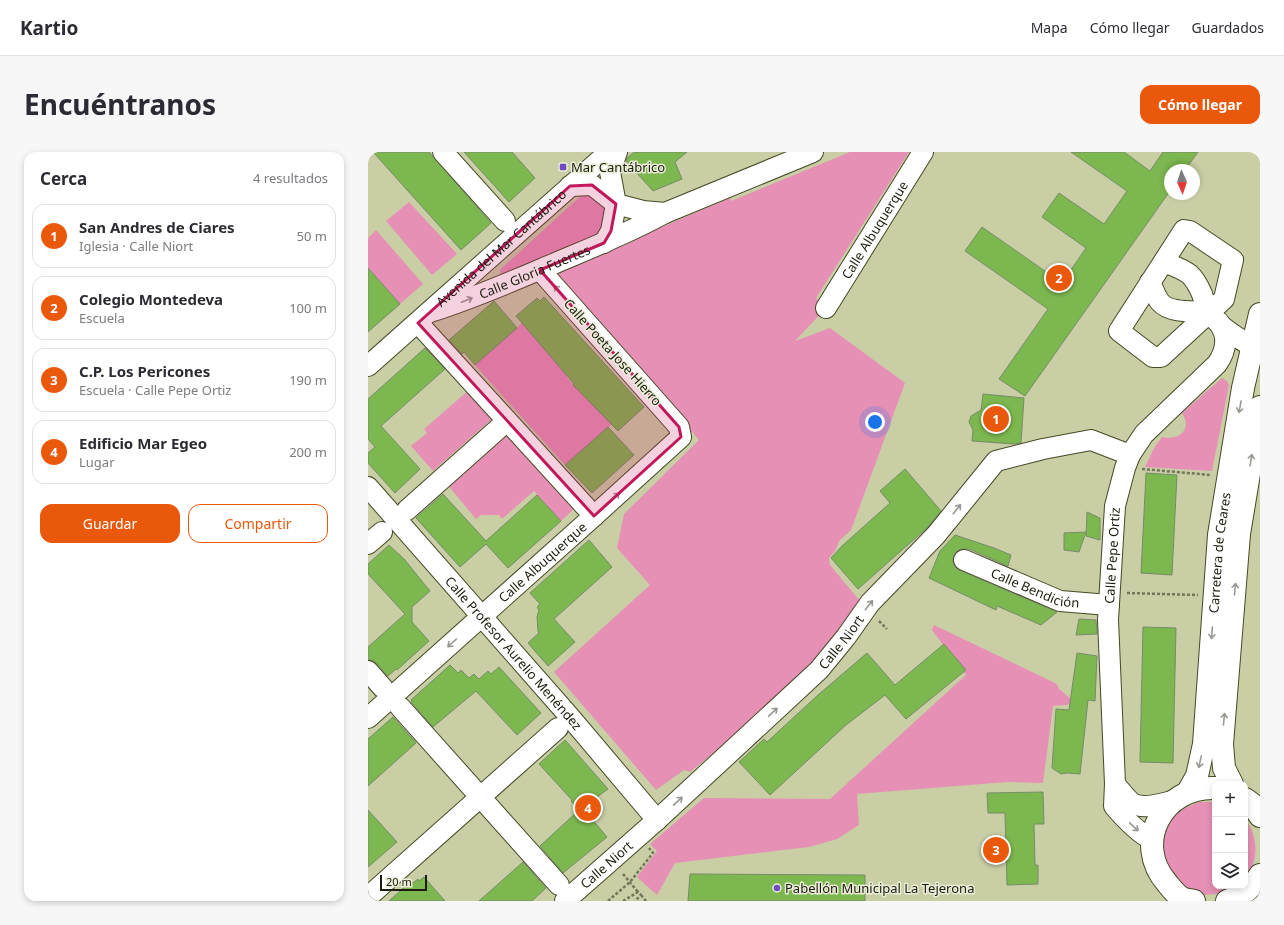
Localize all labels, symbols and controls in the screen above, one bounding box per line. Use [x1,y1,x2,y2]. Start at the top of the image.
text: Kartio [20,15,78,41]
text: Mapa [1031,18,1068,37]
text: Cómo llegar [1090,18,1170,37]
text: Guardados [1192,18,1264,37]
text: Encuéntranos [24,85,216,123]
button: Cómo llegar [1140,85,1260,124]
place label: Mar Cantábrico [571,158,665,176]
marker: Mar Cantábrico [558,162,568,172]
north arrow [1164,164,1200,200]
text: Cerca [40,167,87,190]
text: 4 resultados [253,169,328,187]
street label: Calle Albuquerque [837,177,912,282]
street label: Avenida del Mar Cantábrico [432,185,570,311]
text: San Andres de Ciares [79,217,235,237]
text: 1 [50,227,58,245]
text: 50 m [297,227,327,245]
text: Iglesia · Calle Niort [79,237,193,255]
street label: Calle Gloria Fuertes [476,240,593,303]
pin: 2 [1046,263,1072,293]
one-way arrow [553,285,562,295]
text: Colegio Montedeva [79,289,223,309]
one-way arrow [461,295,473,303]
street label: Calle Poeta Jose Hierro [560,295,666,410]
text: 2 [50,299,58,317]
text: 100 m [289,299,327,317]
text: Escuela [79,309,125,327]
text: C.P. Los Pericones [79,361,210,381]
text: 3 [50,371,58,389]
text: 190 m [289,371,327,389]
text: Escuela · Calle Pepe Ortiz [79,381,231,399]
one-way arrow [1236,400,1244,413]
pin: 1 [983,404,1009,434]
your location [865,412,885,432]
text: Edificio Mar Egeo [79,433,207,453]
text: 4 [50,443,58,461]
text: 200 m [289,443,327,461]
text: Lugar [79,453,115,471]
one-way arrow [1247,454,1255,467]
street label: Carretera de Ceares [1204,491,1235,614]
one-way arrow [610,493,620,502]
button: Guardar [40,504,180,543]
button: Compartir [188,504,328,543]
one-way arrow [952,504,961,515]
street label: Calle Pepe Ortiz [1100,507,1124,604]
street label: Calle Albuquerque [495,518,590,606]
street label: Calle Bendición [988,564,1080,612]
street label: Calle Profesor Aurelio Menéndez [441,572,586,734]
one-way arrow [1231,583,1238,596]
one-way arrow [864,599,873,610]
street label: Calle Niort [814,611,868,673]
one-way arrow [1208,626,1215,639]
one-way arrow [447,638,457,647]
one-way arrow [768,707,778,717]
one-way arrow [1221,713,1228,726]
one-way arrow [1195,756,1203,769]
map controls [1212,781,1248,889]
button: + [1212,781,1248,817]
pin: 4 [575,793,601,823]
one-way arrow [673,796,683,805]
button: − [1212,817,1248,853]
one-way arrow [1129,822,1139,832]
pin: 3 [983,835,1009,865]
street label: Calle Niort [576,837,637,893]
button: layers [1212,853,1248,889]
scale bar [380,873,427,892]
text: 20 m [386,874,412,889]
place label: Pabellón Municipal La Tejerona [785,879,974,897]
marker: Pabellón Municipal La Tejerona [772,883,782,893]

